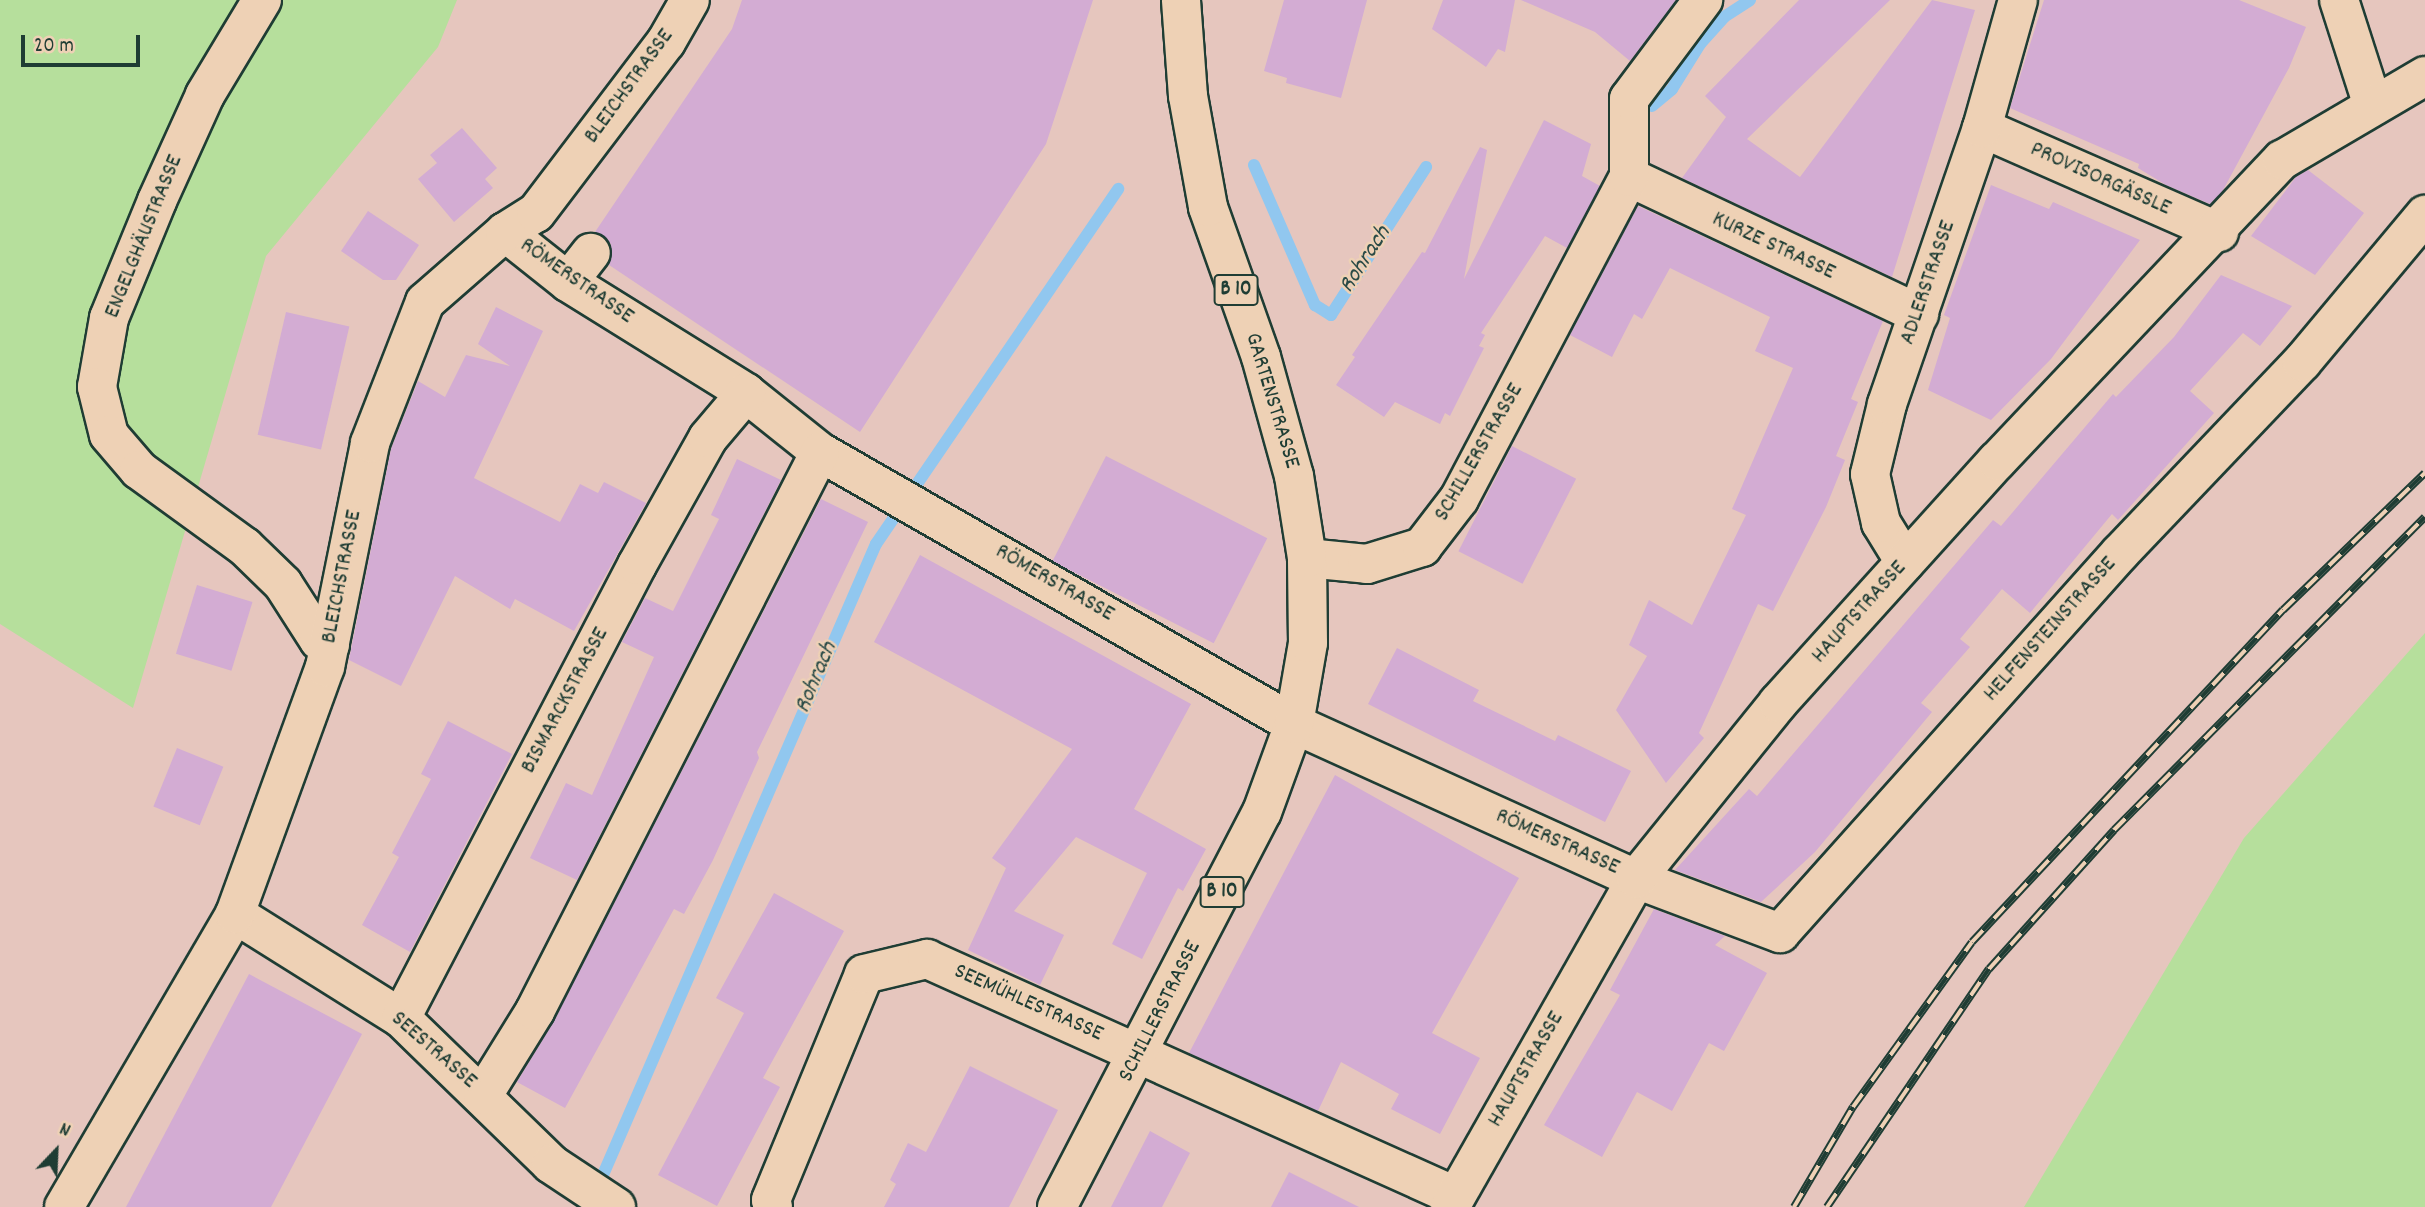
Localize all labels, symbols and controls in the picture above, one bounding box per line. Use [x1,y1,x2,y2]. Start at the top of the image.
scale bar [24,21,144,65]
street label: BLEICHSTRASSE [579,24,681,150]
text: 20 m [34,32,74,62]
street label: PROVISORGÄSSLE [2025,137,2175,223]
street label: ENGELGHÄUSTRASSE [100,151,190,323]
street label: KURZE STRASSE [1707,206,1839,288]
street label: ADLERSTRASSE [1895,217,1963,349]
water label: Rohrach [1334,221,1398,299]
street label: RÖMERSTRASSE [514,233,638,331]
road number: B 10 [1213,272,1259,308]
street label: GARTENSTRASSE [1237,330,1305,472]
street label: SCHILLERSTRASSE [1429,379,1531,527]
street label: BLEICHSTRASSE [317,508,369,646]
street label: RÖMERSTRASSE [990,539,1118,629]
street label: HELFENSTEINSTRASSE [1979,552,2123,708]
street label: HAUPTSTRASSE [1807,556,1913,670]
street label: BISMARCKSTRASSE [516,623,616,779]
water label: Rohrach [789,638,845,718]
street label: RÖMERSTRASSE [1491,803,1623,883]
road number: B 10 [1199,874,1245,910]
street label: SCHILLERSTRASSE [1114,937,1208,1087]
street label: SEEMÜHLESTRASSE [949,959,1107,1049]
street label: SEESTRASSE [384,1006,482,1096]
street label: HAUPTSTRASSE [1483,1007,1571,1133]
north arrow [21,1116,91,1186]
text: N [55,1117,74,1145]

